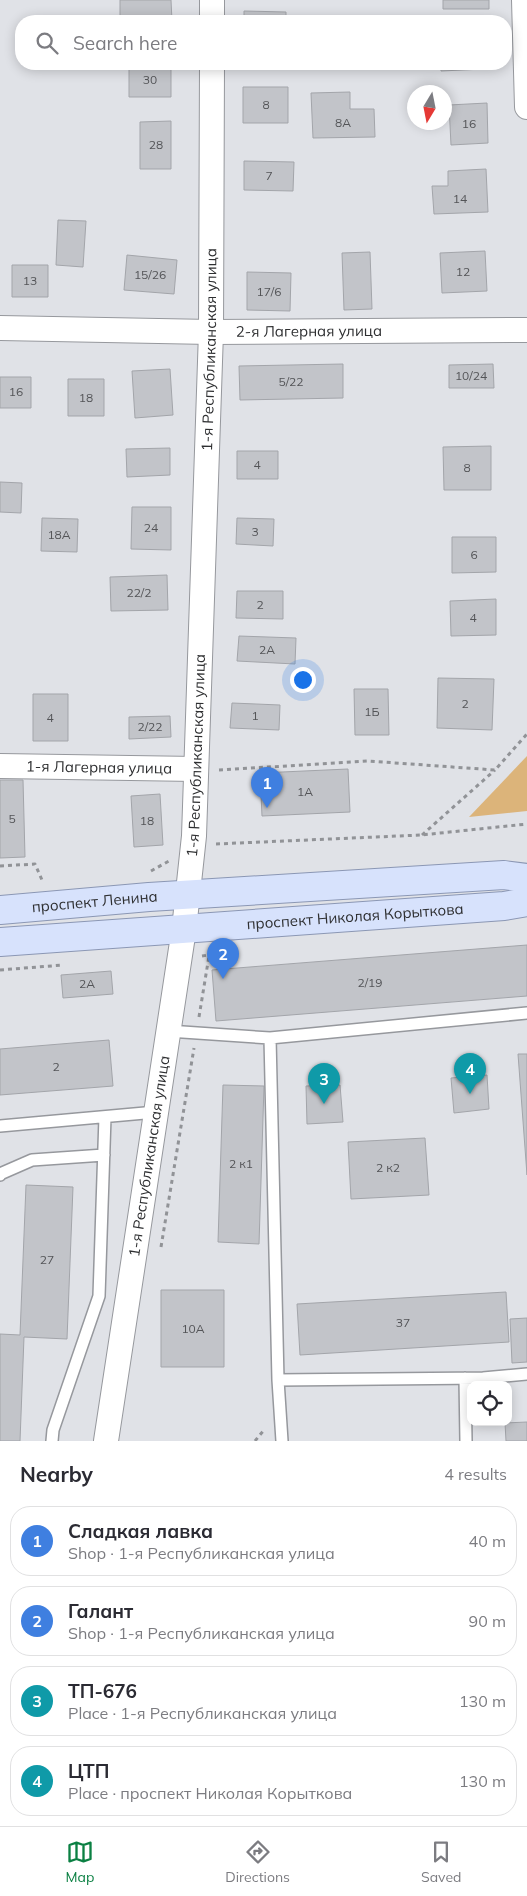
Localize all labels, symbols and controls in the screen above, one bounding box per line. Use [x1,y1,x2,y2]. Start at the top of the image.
search box [15,15,512,70]
icon: search [33,29,61,57]
text: Search here [73,31,177,55]
house number: 30 [143,72,157,87]
north arrow [407,85,452,130]
house number: 8 [262,97,270,112]
house number: 8А [335,115,351,130]
house number: 16 [462,116,476,131]
house number: 28 [149,137,163,152]
house number: 7 [265,168,273,183]
house number: 14 [453,191,467,206]
street label: 1-я Республиканская улица [197,248,220,452]
house number: 12 [456,264,470,279]
house number: 15/26 [134,267,166,282]
house number: 13 [23,273,37,288]
house number: 17/6 [256,284,282,299]
street label: 2-я Лагерная улица [236,321,382,341]
house number: 10/24 [455,368,487,383]
house number: 5/22 [278,374,304,389]
house number: 16 [9,384,23,399]
house number: 18 [79,390,93,405]
house number: 4 [253,457,261,472]
house number: 8 [463,460,471,475]
house number: 24 [144,520,158,535]
house number: 3 [251,524,259,539]
house number: 18А [47,527,71,542]
house number: 6 [470,547,478,562]
house number: 22/2 [126,585,152,600]
house number: 2 [256,597,264,612]
house number: 4 [469,610,477,625]
house number: 2А [259,642,275,657]
street label: 1-я Республиканская улица [182,654,209,858]
your location [290,667,316,693]
house number: 2 [461,696,469,711]
house number: 1Б [364,704,380,719]
house number: 1 [251,708,259,723]
house number: 4 [46,710,54,725]
house number: 2/22 [137,719,163,734]
street label: 1-я Лагерная улица [26,756,172,778]
pin: 1 [251,767,283,808]
house number: 1А [297,784,313,799]
house number: 5 [8,811,16,826]
house number: 18 [140,813,154,828]
street label: проспект Ленина [31,886,158,916]
street label: проспект Николая Корыткова [246,899,464,933]
pin: 2 [207,938,239,979]
house number: 2/19 [357,975,383,990]
house number: 2А [79,976,95,991]
pin: 4 [454,1053,486,1094]
street label: 1-я Республиканская улица [124,1054,174,1258]
house number: 2 [52,1059,60,1074]
pin: 3 [308,1063,340,1104]
house number: 2 к1 [229,1156,253,1171]
house number: 2 к2 [376,1160,400,1175]
house number: 27 [40,1252,54,1267]
house number: 37 [396,1315,410,1330]
house number: 10А [181,1321,205,1336]
map controls [467,1381,512,1426]
button: locate [467,1381,512,1426]
text: Nearby [20,1461,93,1487]
text: 4 results [444,1464,507,1484]
text: Сладкая лавка [68,1519,213,1543]
text: 1 [32,1531,42,1551]
text: 40 m [469,1531,506,1551]
text: Shop · 1-я Республиканская улица [68,1543,335,1563]
text: Галант [68,1599,133,1623]
text: 2 [32,1611,42,1631]
text: 90 m [469,1611,506,1631]
text: Shop · 1-я Республиканская улица [68,1623,335,1643]
text: ТП-676 [68,1679,137,1703]
text: 3 [32,1691,42,1711]
text: 130 m [459,1691,506,1711]
text: Place · 1-я Республиканская улица [68,1703,337,1723]
text: ЦТП [68,1759,109,1783]
text: 4 [32,1771,42,1791]
text: 130 m [459,1771,506,1791]
text: Place · проспект Николая Корыткова [68,1783,352,1803]
tab: Map [66,1838,94,1886]
tab: Directions [225,1838,290,1886]
tab: Saved [421,1838,461,1886]

